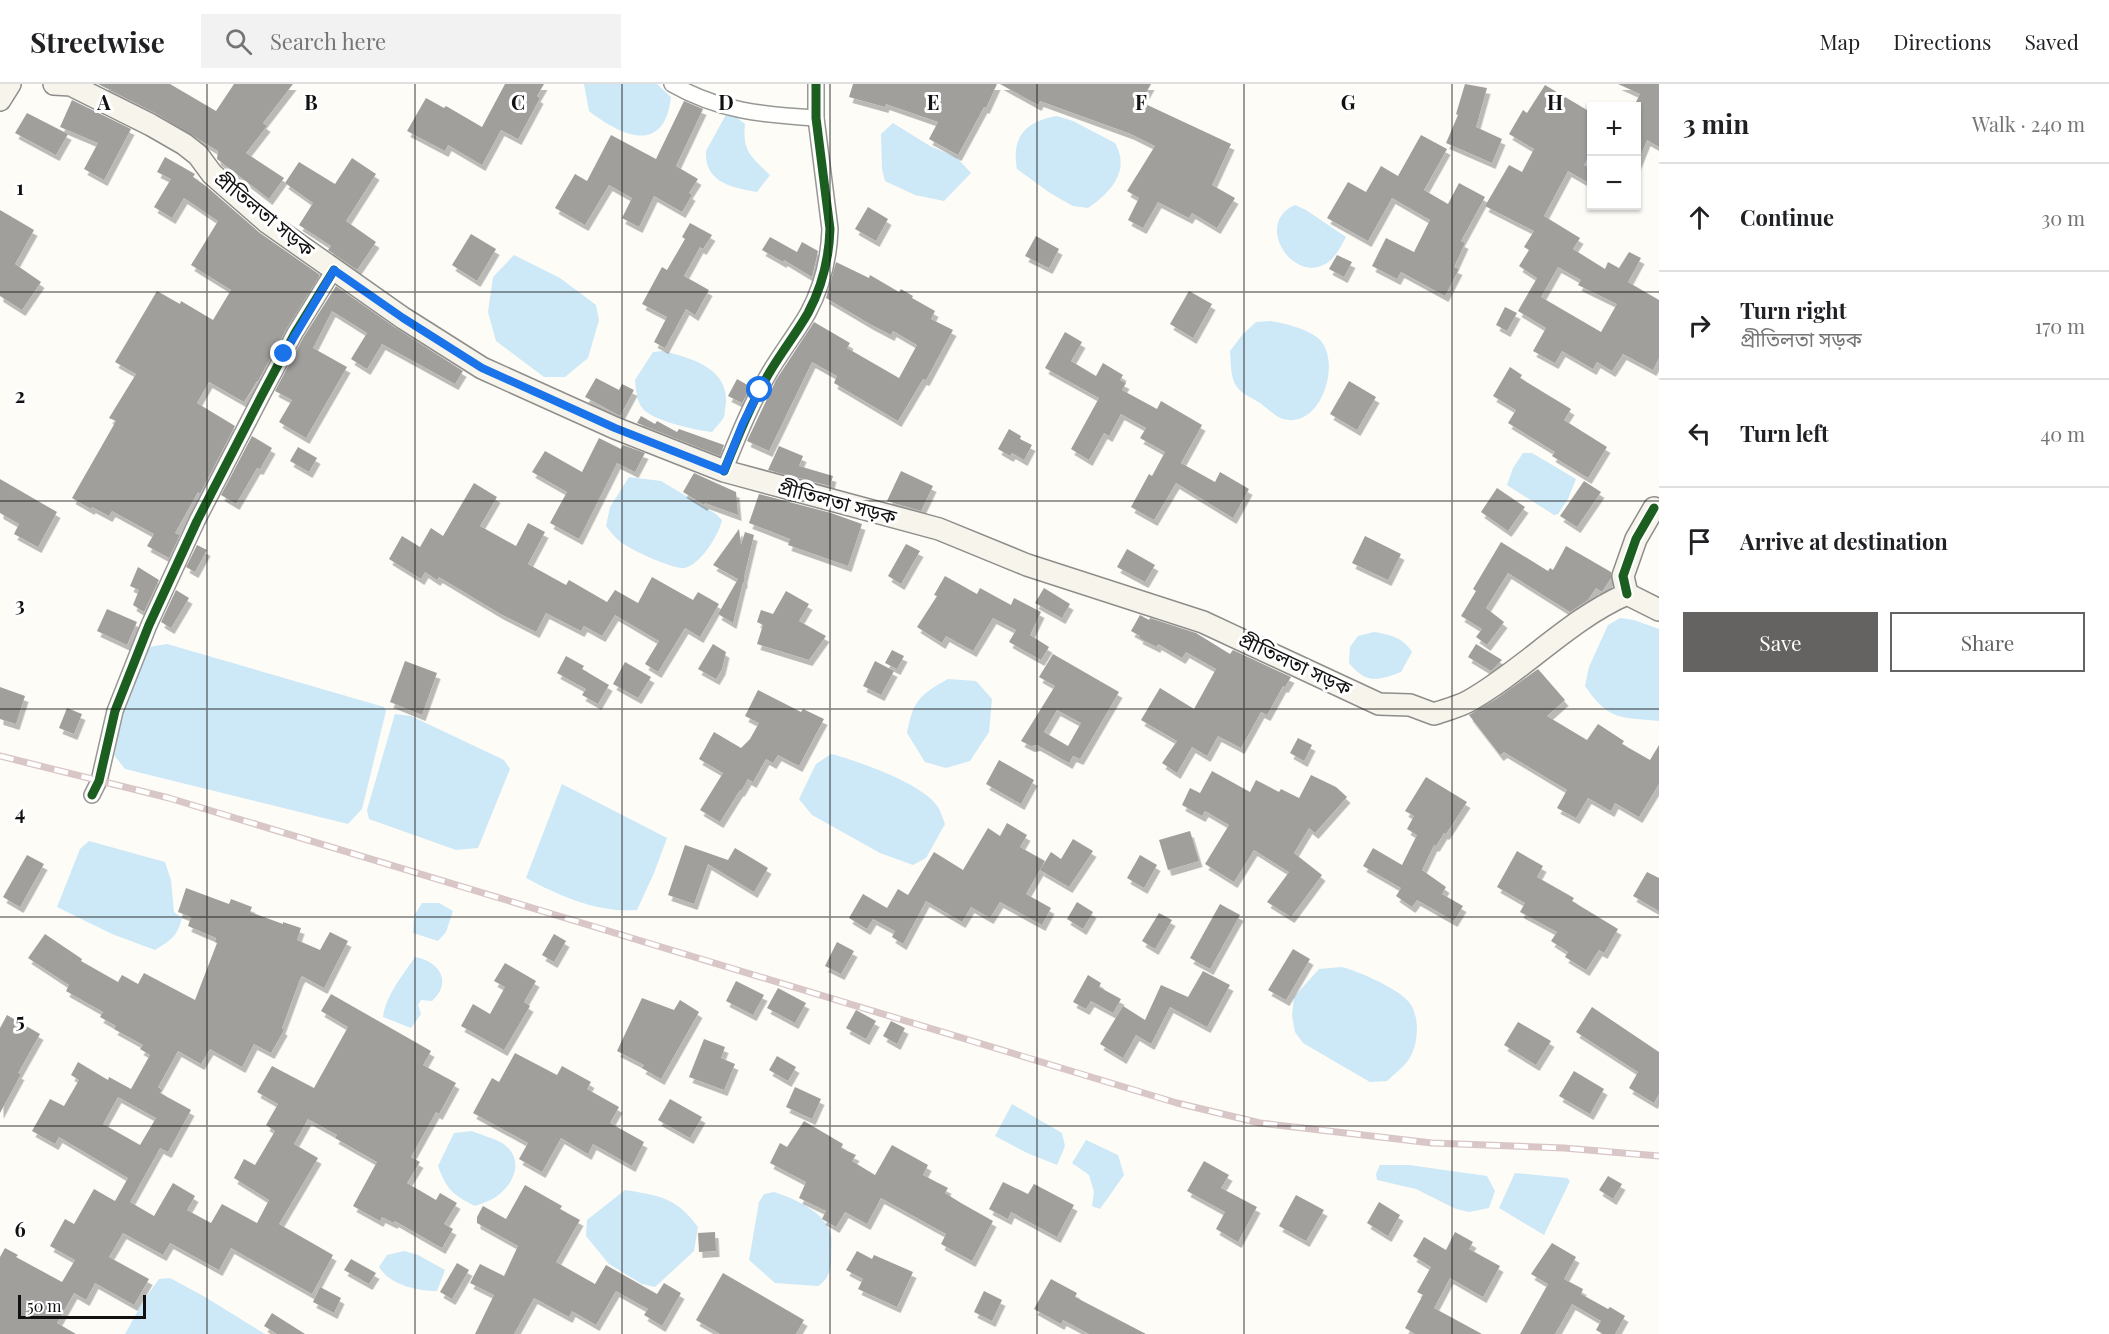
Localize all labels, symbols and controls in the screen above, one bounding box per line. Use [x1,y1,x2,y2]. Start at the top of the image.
search box [201,14,621,68]
text: Streetwise [30,23,165,60]
icon: search [222,25,255,58]
text: Search here [270,26,386,56]
text: Map [1819,27,1860,55]
text: Directions [1893,27,1991,55]
text: Saved [2024,27,2079,55]
text: A [96,88,111,115]
text: B [304,88,318,115]
text: C [511,88,525,115]
text: D [718,88,734,115]
text: E [927,88,939,115]
text: F [1135,88,1147,115]
text: G [1341,88,1356,115]
text: H [1547,88,1563,115]
map controls [1587,102,1641,210]
button: + [1587,102,1641,156]
text: 3 min [1683,106,1749,141]
text: Walk · 240 m [1972,110,2085,137]
button: − [1587,156,1641,210]
street label: প্রীতিলতা সড়ক [209,164,321,262]
text: 1 [16,173,24,200]
icon: ahead [1683,201,1716,234]
text: Continue [1740,202,1834,232]
text: 30 m [2041,204,2085,231]
text: Turn right [1740,295,1846,325]
icon: right [1683,309,1716,342]
text: 170 m [2035,312,2085,339]
text: প্রীতিলতা সড়ক [1740,325,1862,352]
route end [270,340,296,366]
route start [746,376,772,402]
text: 2 [15,381,25,408]
icon: left [1683,417,1716,450]
text: Turn left [1740,418,1829,448]
text: 40 m [2040,420,2085,447]
street label: প্রীতিলতা সড়ক [775,472,901,530]
icon: arrive [1683,525,1716,558]
text: Arrive at destination [1740,526,1948,556]
text: 3 [15,590,25,617]
button: Save [1683,612,1878,672]
button: Share [1890,612,2085,672]
street label: প্রীতিলতা সড়ক [1235,625,1357,701]
text: 4 [15,798,25,825]
text: 5 [15,1006,25,1033]
text: 6 [14,1215,26,1242]
scale bar [18,1292,146,1320]
text: 50 m [27,1295,61,1316]

